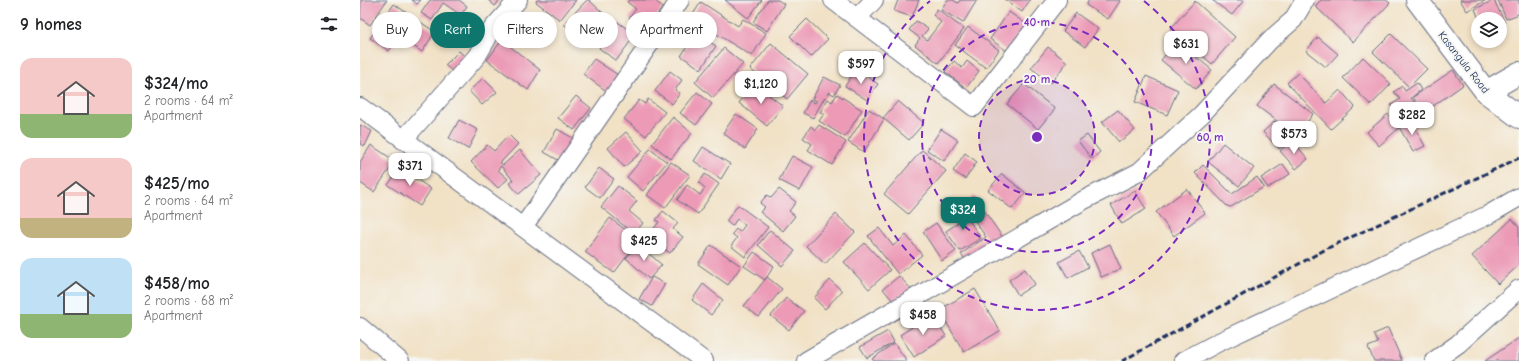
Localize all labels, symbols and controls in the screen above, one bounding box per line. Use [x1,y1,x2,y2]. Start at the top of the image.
chip: Buy [372,12,422,48]
chip: Rent [430,12,485,48]
chip: Filters [493,12,557,48]
chip: New [565,12,618,48]
chip: Apartment [626,12,717,48]
map controls [1471,12,1507,48]
button: layers [1471,12,1507,48]
icon: filters [318,13,340,35]
text: 9 homes [20,15,82,34]
text: 40 m [1024,15,1050,29]
street label: Kasangula Road [1435,29,1492,96]
pin: $631 [1162,31,1210,65]
text: $631 [1173,36,1199,51]
pin: $597 [837,51,885,85]
text: $597 [847,56,875,71]
pin: $1,120 [728,71,794,105]
text: 20 m [1024,72,1050,86]
icon: home [52,74,100,122]
text: $324/mo [144,74,208,93]
text: $1,120 [744,76,778,91]
text: 2 rooms · 64 m² [144,93,233,108]
pin: $282 [1388,102,1436,136]
text: $282 [1398,107,1426,122]
text: Apartment [144,108,202,123]
pin: $573 [1270,121,1318,155]
text: $573 [1281,126,1308,141]
centre of rings [1030,130,1044,144]
text: 60 m [1197,130,1223,144]
pin: $371 [386,153,434,187]
text: $371 [397,158,423,173]
icon: home [52,174,100,222]
text: $425/mo [144,174,209,193]
text: 2 rooms · 64 m² [144,193,233,208]
pin: $324 [939,197,987,231]
text: $324 [950,202,976,217]
text: Apartment [144,208,202,223]
pin: $425 [620,228,668,262]
text: $425 [630,233,658,248]
icon: home [52,274,100,322]
text: $458/mo [144,274,210,293]
text: 2 rooms · 68 m² [144,293,233,308]
pin: $458 [899,302,947,336]
text: $458 [909,307,937,322]
text: Apartment [144,308,202,323]

